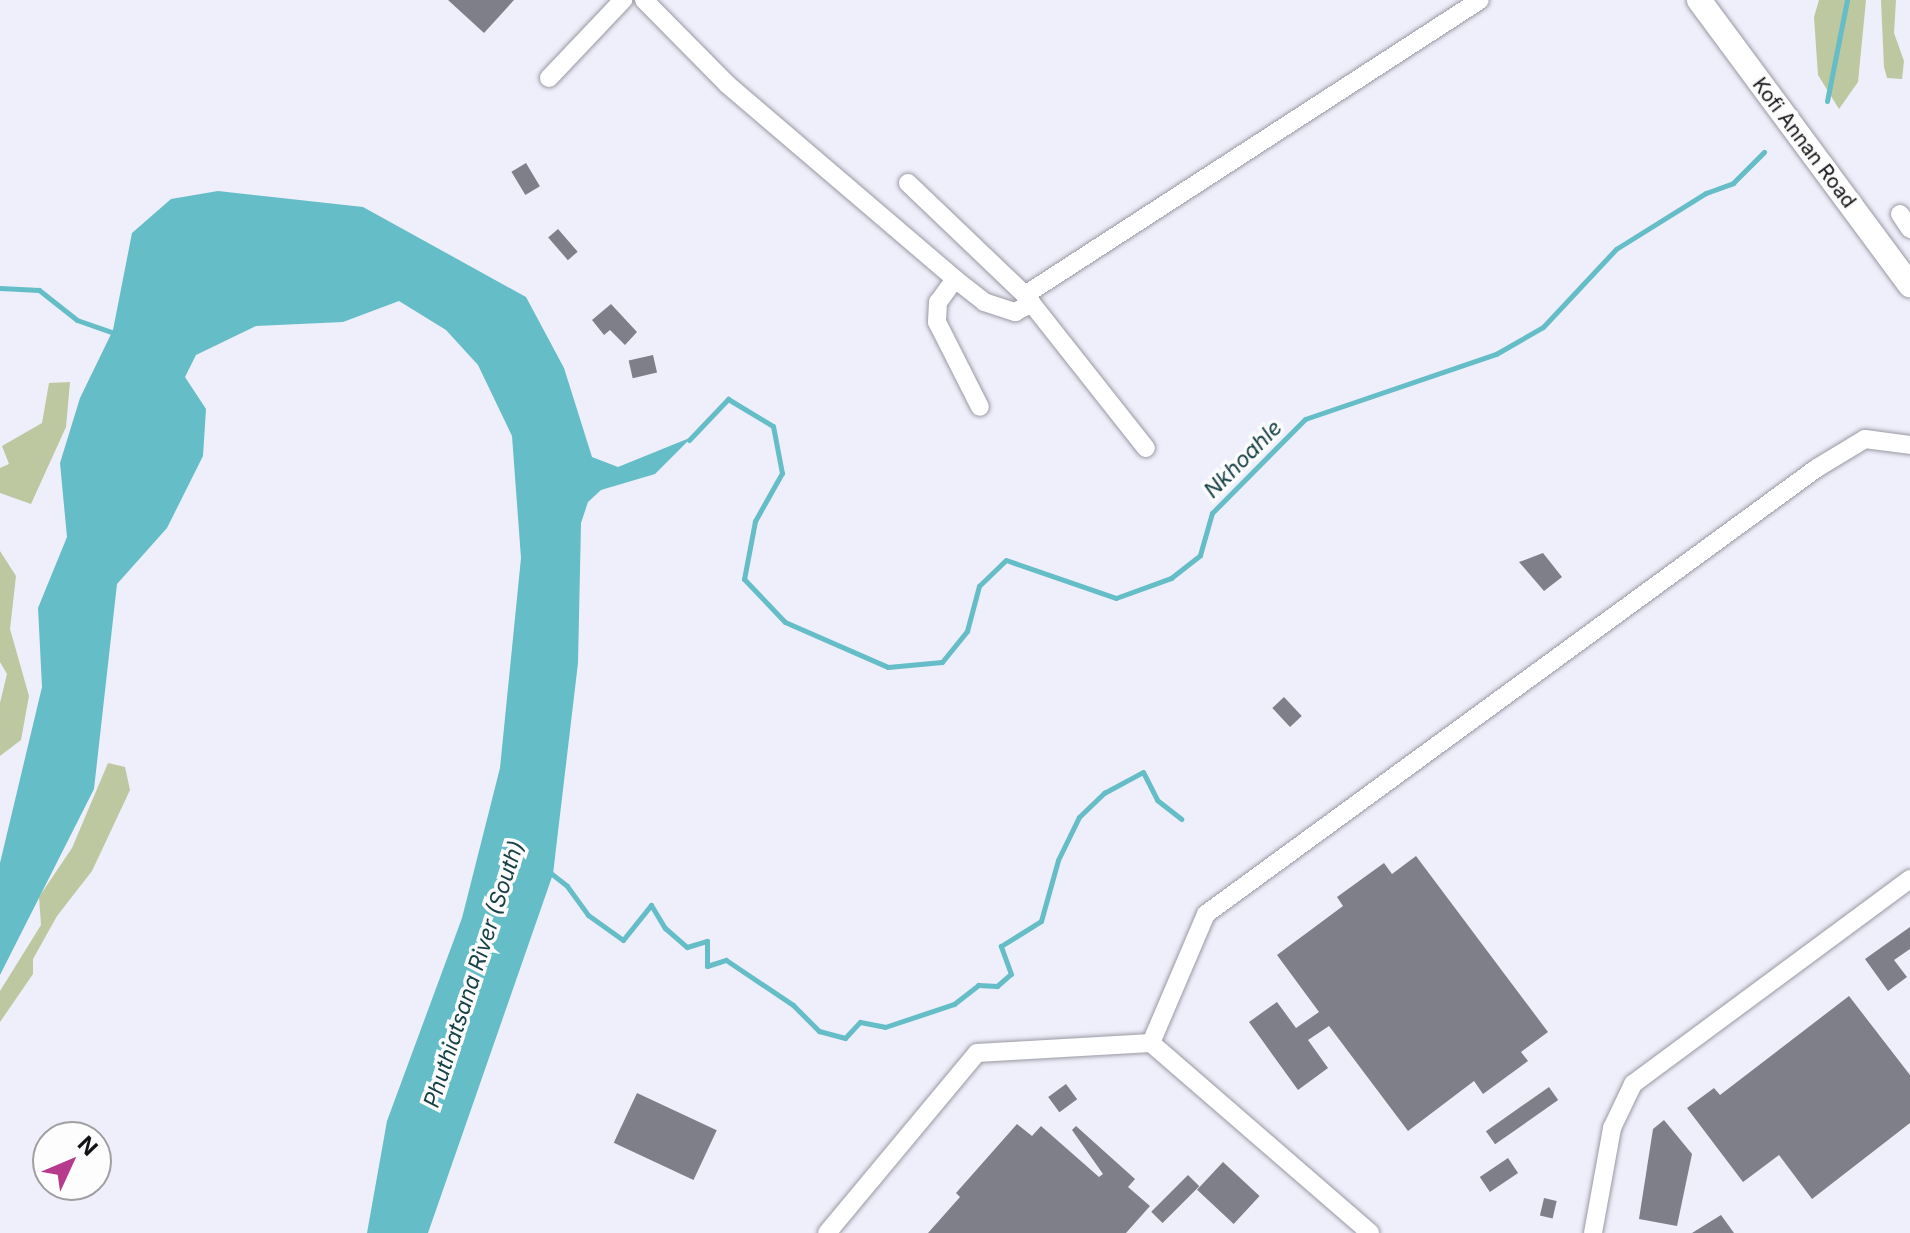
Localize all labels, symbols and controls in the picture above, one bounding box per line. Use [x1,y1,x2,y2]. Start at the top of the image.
street label: Kofi Annan Road [1747,73,1861,213]
water label: Nkhoahle [1199,415,1287,503]
water label: Phuthiatsana River (South) [418,837,530,1111]
north arrow [32,1121,112,1201]
text: N [73,1131,103,1161]

